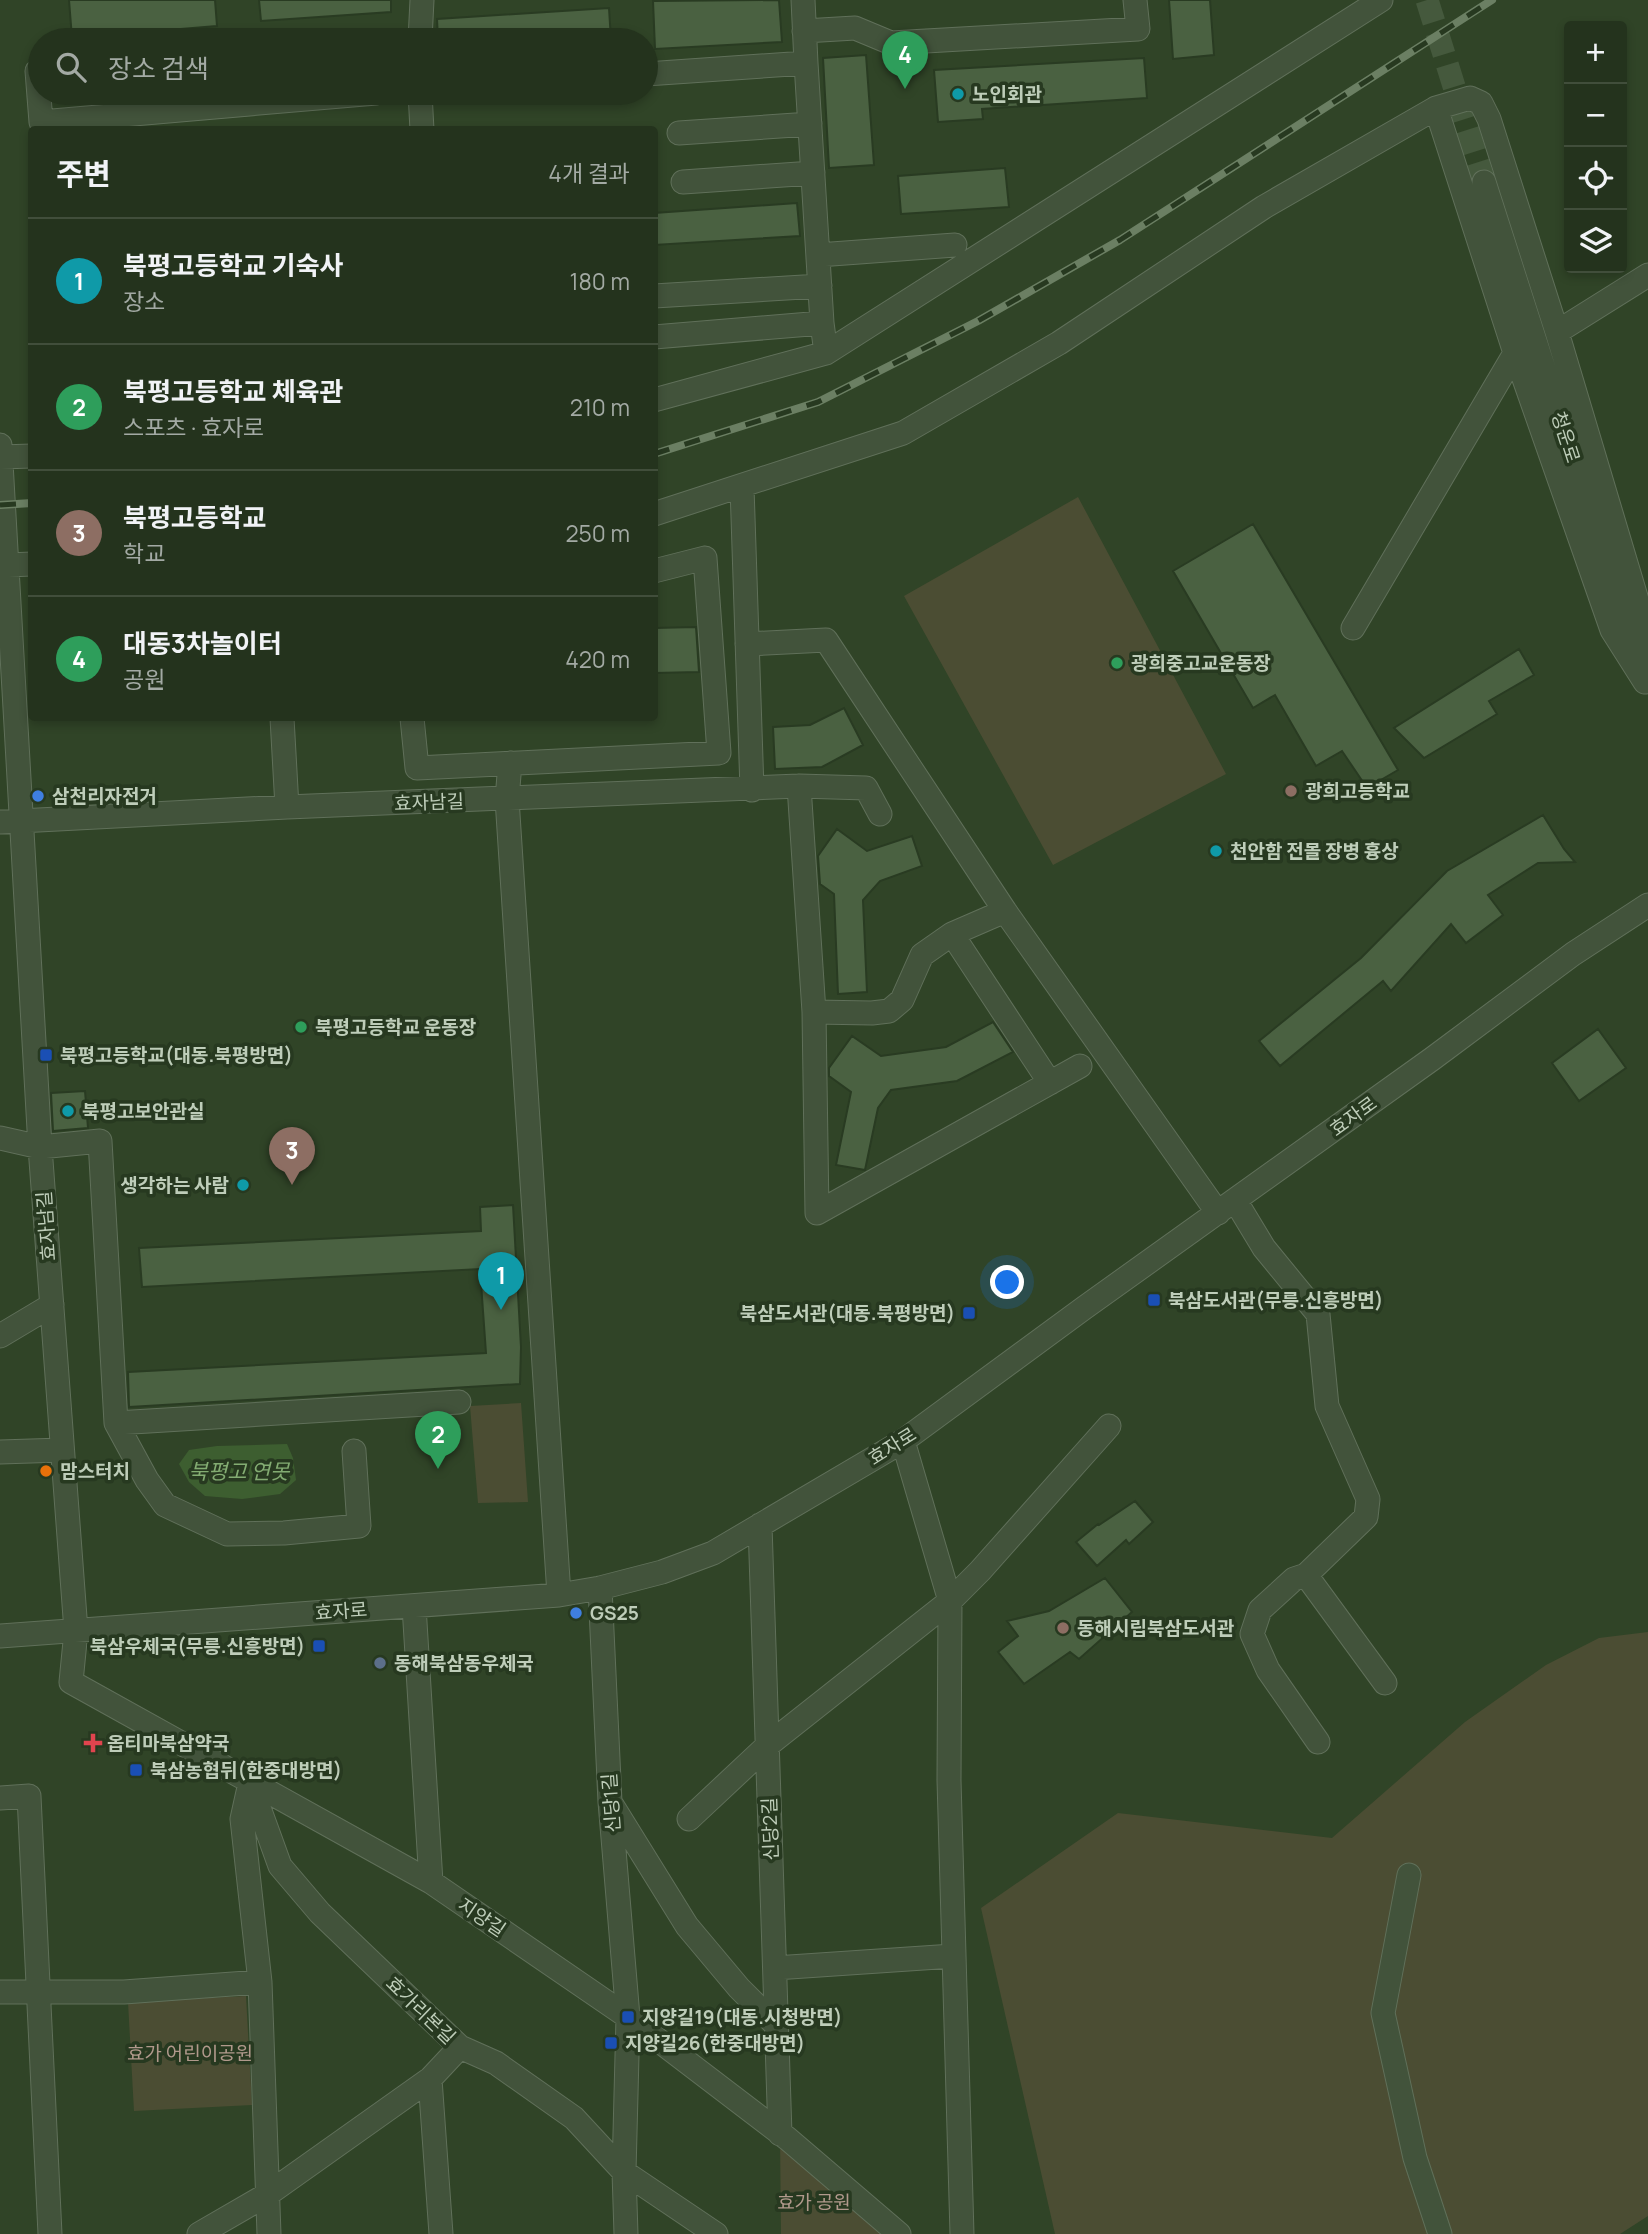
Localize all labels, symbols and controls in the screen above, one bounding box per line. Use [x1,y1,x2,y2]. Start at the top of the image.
map controls [1564,21,1627,273]
button: + [1564,21,1627,84]
search box [28,28,658,105]
pin: 4 [882,31,928,89]
icon: search [52,48,90,86]
text: 장소 검색 [108,50,209,86]
place label: 노인회관 [972,81,1042,107]
button: − [1564,84,1627,147]
marker: 노인회관 [950,86,966,102]
button: locate [1564,147,1627,210]
text: 주변 [56,153,111,194]
text: 4개 결과 [548,157,630,189]
button: layers [1564,210,1627,273]
text: 북평고등학교 기숙사 [123,247,343,283]
text: 1 [74,265,84,297]
text: 180 m [570,265,630,297]
text: 장소 [123,285,165,317]
text: 북평고등학교 체육관 [123,373,343,409]
text: 2 [72,391,86,423]
text: 210 m [570,391,630,423]
street label: 청운로 [1546,408,1586,466]
text: 스포츠 · 효자로 [123,411,264,443]
text: 북평고등학교 [123,499,267,535]
text: 3 [72,517,86,549]
text: 250 m [565,517,630,549]
text: 학교 [123,537,165,569]
text: 대동3차놀이터 [123,625,282,661]
text: 4 [72,643,86,675]
text: 420 m [565,643,630,675]
place label: 광희중고교운동장 [1131,650,1271,676]
marker: 광희중고교운동장 [1109,655,1125,671]
text: 공원 [123,663,165,695]
place label: 광희고등학교 [1305,778,1410,804]
place label: 삼천리자전거 [52,783,157,809]
marker: 광희고등학교 [1283,783,1299,799]
marker: 삼천리자전거 [30,788,46,804]
street label: 효자남길 [394,788,464,816]
place label: 천안함 전몰 장병 흉상 [1230,838,1399,864]
marker: 천안함 전몰 장병 흉상 [1208,843,1224,859]
place label: 북평고등학교 운동장 [315,1014,476,1040]
marker: 북평고등학교 운동장 [293,1019,309,1035]
place label: 북평고등학교(대동.북평방면) [60,1042,293,1068]
marker: 북평고등학교(대동.북평방면) [38,1047,54,1063]
street label: 효자로 [1324,1090,1382,1142]
place label: 북평고보안관실 [82,1098,204,1124]
marker: 북평고보안관실 [60,1103,76,1119]
pin: 3 [269,1127,315,1185]
place label: 생각하는 사람 [120,1172,229,1198]
marker: 생각하는 사람 [235,1177,251,1193]
street label: 효자남길 [31,1190,61,1262]
pin: 1 [478,1252,524,1310]
your location [990,1265,1024,1299]
place label: 북삼도서관(무릉.신흥방면) [1168,1287,1383,1313]
marker: 북삼도서관(무릉.신흥방면) [1146,1292,1162,1308]
place label: 북삼도서관(대동.북평방면) [740,1300,955,1326]
marker: 북삼도서관(대동.북평방면) [961,1305,977,1321]
pin: 2 [415,1411,461,1469]
street label: 효자로 [863,1421,921,1471]
water label: 북평고 연못 [189,1457,291,1485]
place label: 맘스터치 [60,1458,130,1484]
marker: 맘스터치 [38,1463,54,1479]
street label: 효자로 [314,1596,368,1626]
place label: GS25 [590,1600,639,1626]
marker: GS25 [568,1605,584,1621]
place label: 동해시립북삼도서관 [1077,1615,1235,1641]
marker: 동해시립북삼도서관 [1055,1620,1071,1636]
place label: 북삼우체국(무릉.신흥방면) [90,1633,305,1659]
marker: 북삼우체국(무릉.신흥방면) [311,1638,327,1654]
place label: 동해북삼동우체국 [394,1650,534,1676]
marker: 동해북삼동우체국 [372,1655,388,1671]
place label: 옵티마북삼약국 [107,1730,229,1756]
marker: 옵티마북삼약국 [85,1735,101,1751]
place label: 북삼농협뒤(한중대방면) [150,1757,342,1783]
marker: 북삼농협뒤(한중대방면) [128,1762,144,1778]
street label: 신당1길 [596,1772,626,1834]
street label: 신당2길 [756,1797,784,1861]
street label: 지양길 [453,1892,511,1942]
street label: 효가리본길 [381,1970,461,2050]
place label: 지양길19(대동.시청방면) [642,2004,842,2030]
marker: 지양길19(대동.시청방면) [620,2009,636,2025]
place label: 지양길26(한중대방면) [625,2030,805,2056]
marker: 지양길26(한중대방면) [603,2035,619,2051]
park label: 효가 어린이공원 [127,2040,253,2066]
park label: 효가 공원 [777,2189,851,2215]

